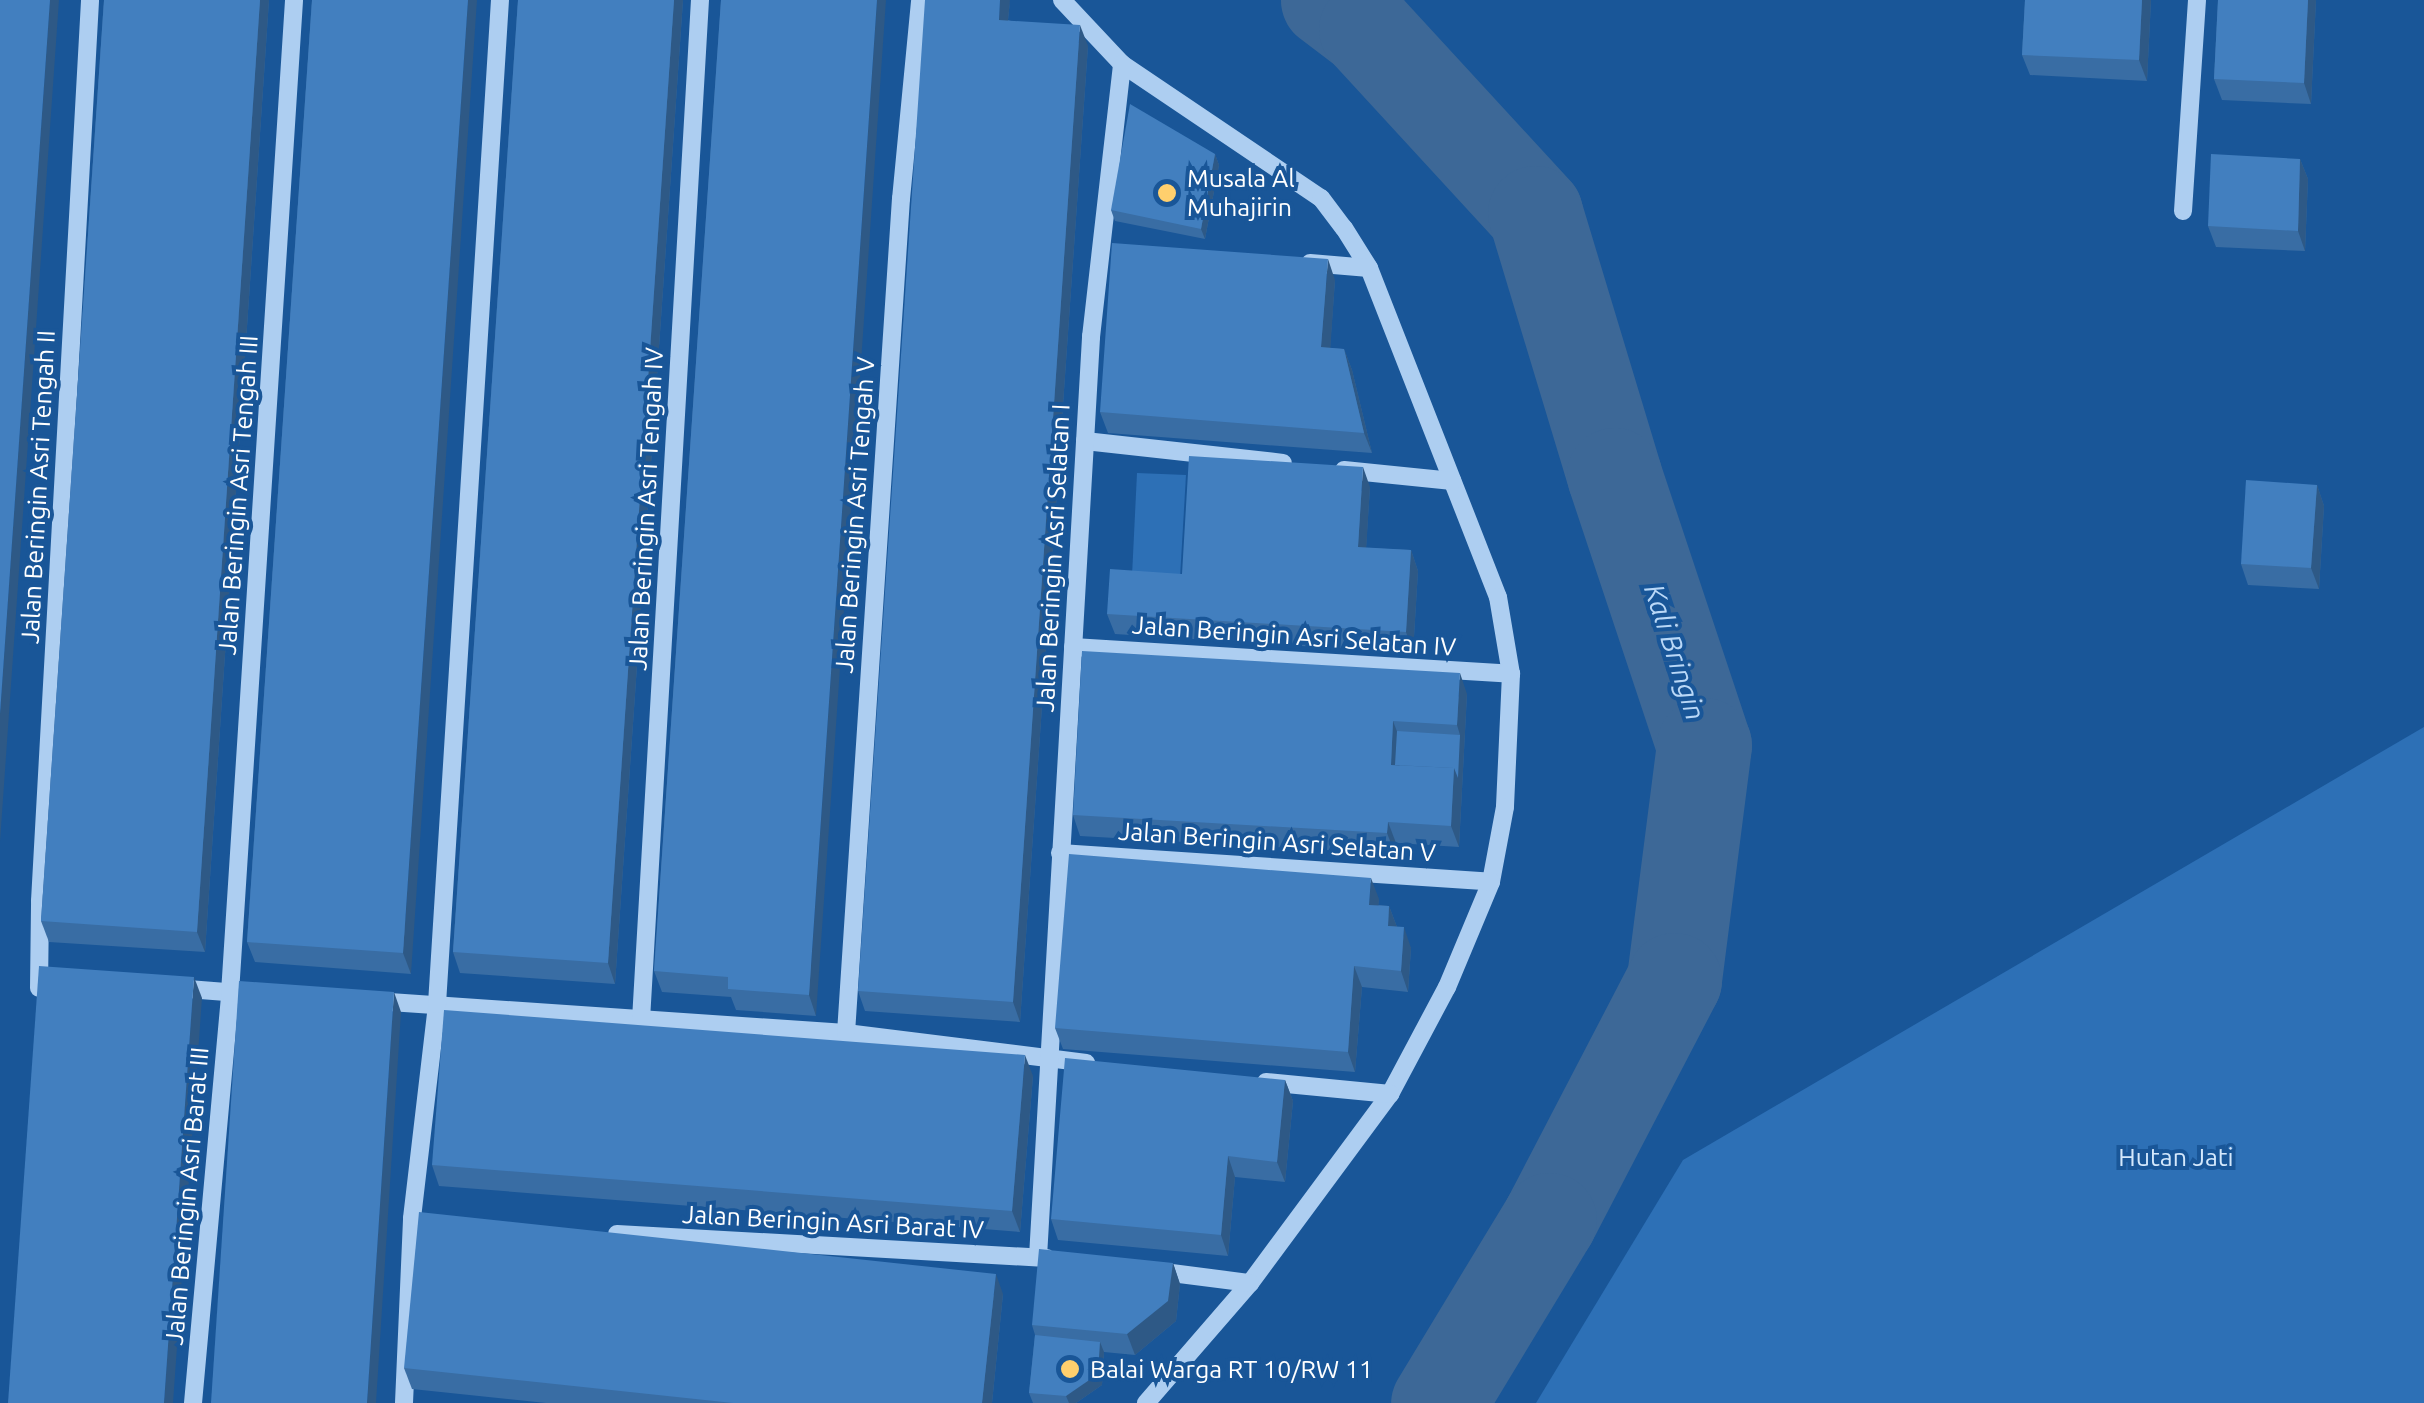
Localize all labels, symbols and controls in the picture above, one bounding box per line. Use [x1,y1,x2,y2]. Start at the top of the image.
place label: Musala Al Muhajirin [1187,164,1295,223]
marker: Musala Al Muhajirin [1156,182,1178,204]
street label: Jalan Beringin Asri Tengah II [15,329,61,645]
street label: Jalan Beringin Asri Tengah III [212,334,264,656]
street label: Jalan Beringin Asri Tengah IV [623,347,669,671]
street label: Jalan Beringin Asri Tengah V [829,356,881,674]
street label: Jalan Beringin Asri Selatan I [1030,403,1076,713]
water label: Kali Bringin [1637,580,1713,724]
street label: Jalan Beringin Asri Selatan IV [1131,610,1457,662]
street label: Jalan Beringin Asri Selatan V [1117,816,1437,868]
street label: Jalan Beringin Asri Barat III [159,1046,215,1346]
park label: Hutan Jati [2118,1142,2234,1172]
street label: Jalan Beringin Asri Barat IV [681,1199,985,1245]
place label: Balai Warga RT 10/RW 11 [1090,1354,1373,1384]
marker: Balai Warga RT 10/RW 11 [1059,1358,1081,1380]

